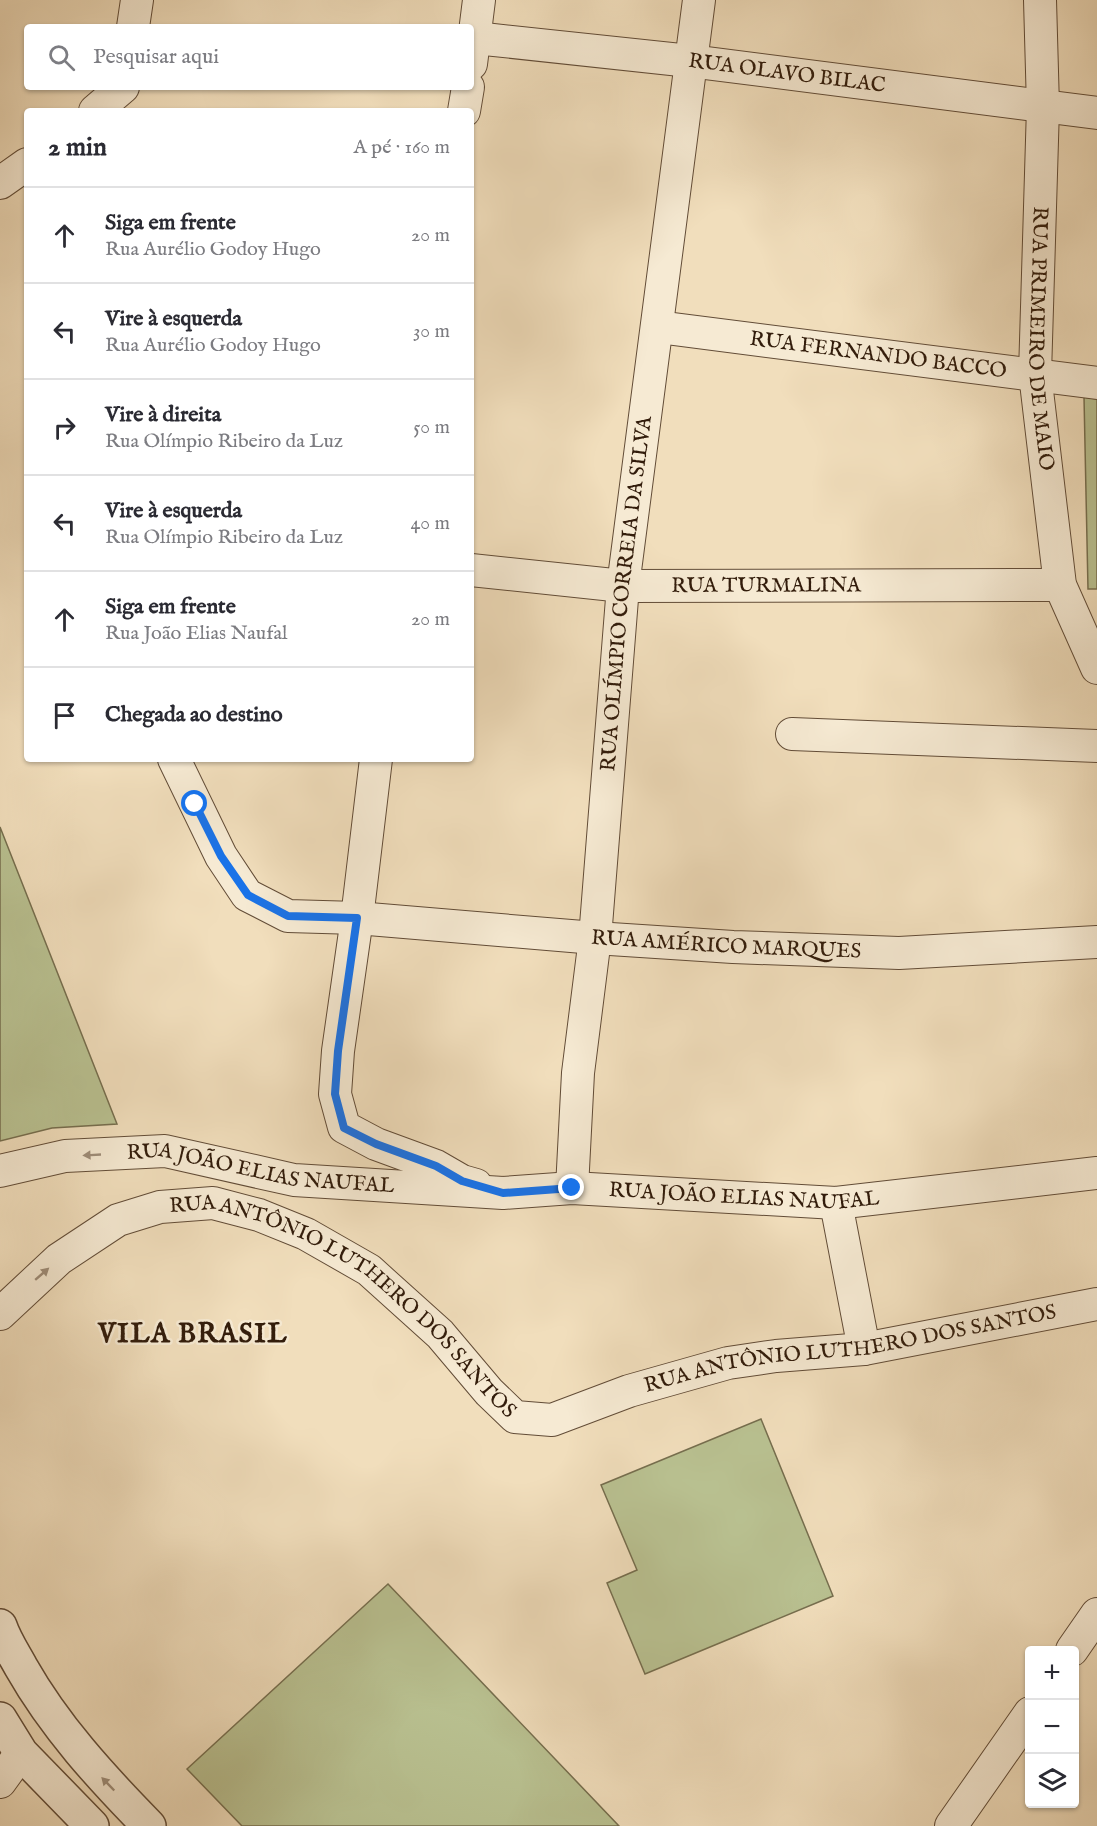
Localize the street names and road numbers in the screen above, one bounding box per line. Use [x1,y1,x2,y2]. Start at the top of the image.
street label: RUA OLAVO BILAC [687,47,887,99]
street label: RUA PRIMEIRO DE MAIO [1021,206,1060,472]
street label: RUA FERNANDO BACCO [748,325,1008,385]
street label: RUA OLÍMPIO CORREIA DA SILVA [595,414,659,773]
street label: RUA TURMALINA [671,572,862,599]
street label: RUA AMÉRICO MARQUES [590,924,862,965]
street label: RUA JOÃO ELIAS NAUFAL [126,1136,395,1200]
street label: RUA JOÃO ELIAS NAUFAL [608,1177,881,1217]
street label: RUA ANTÔNIO LUTHERO DOS SANTOS [168,1189,522,1424]
street label: RUA ANTÔNIO LUTHERO DOS SANTOS [641,1299,1058,1400]

